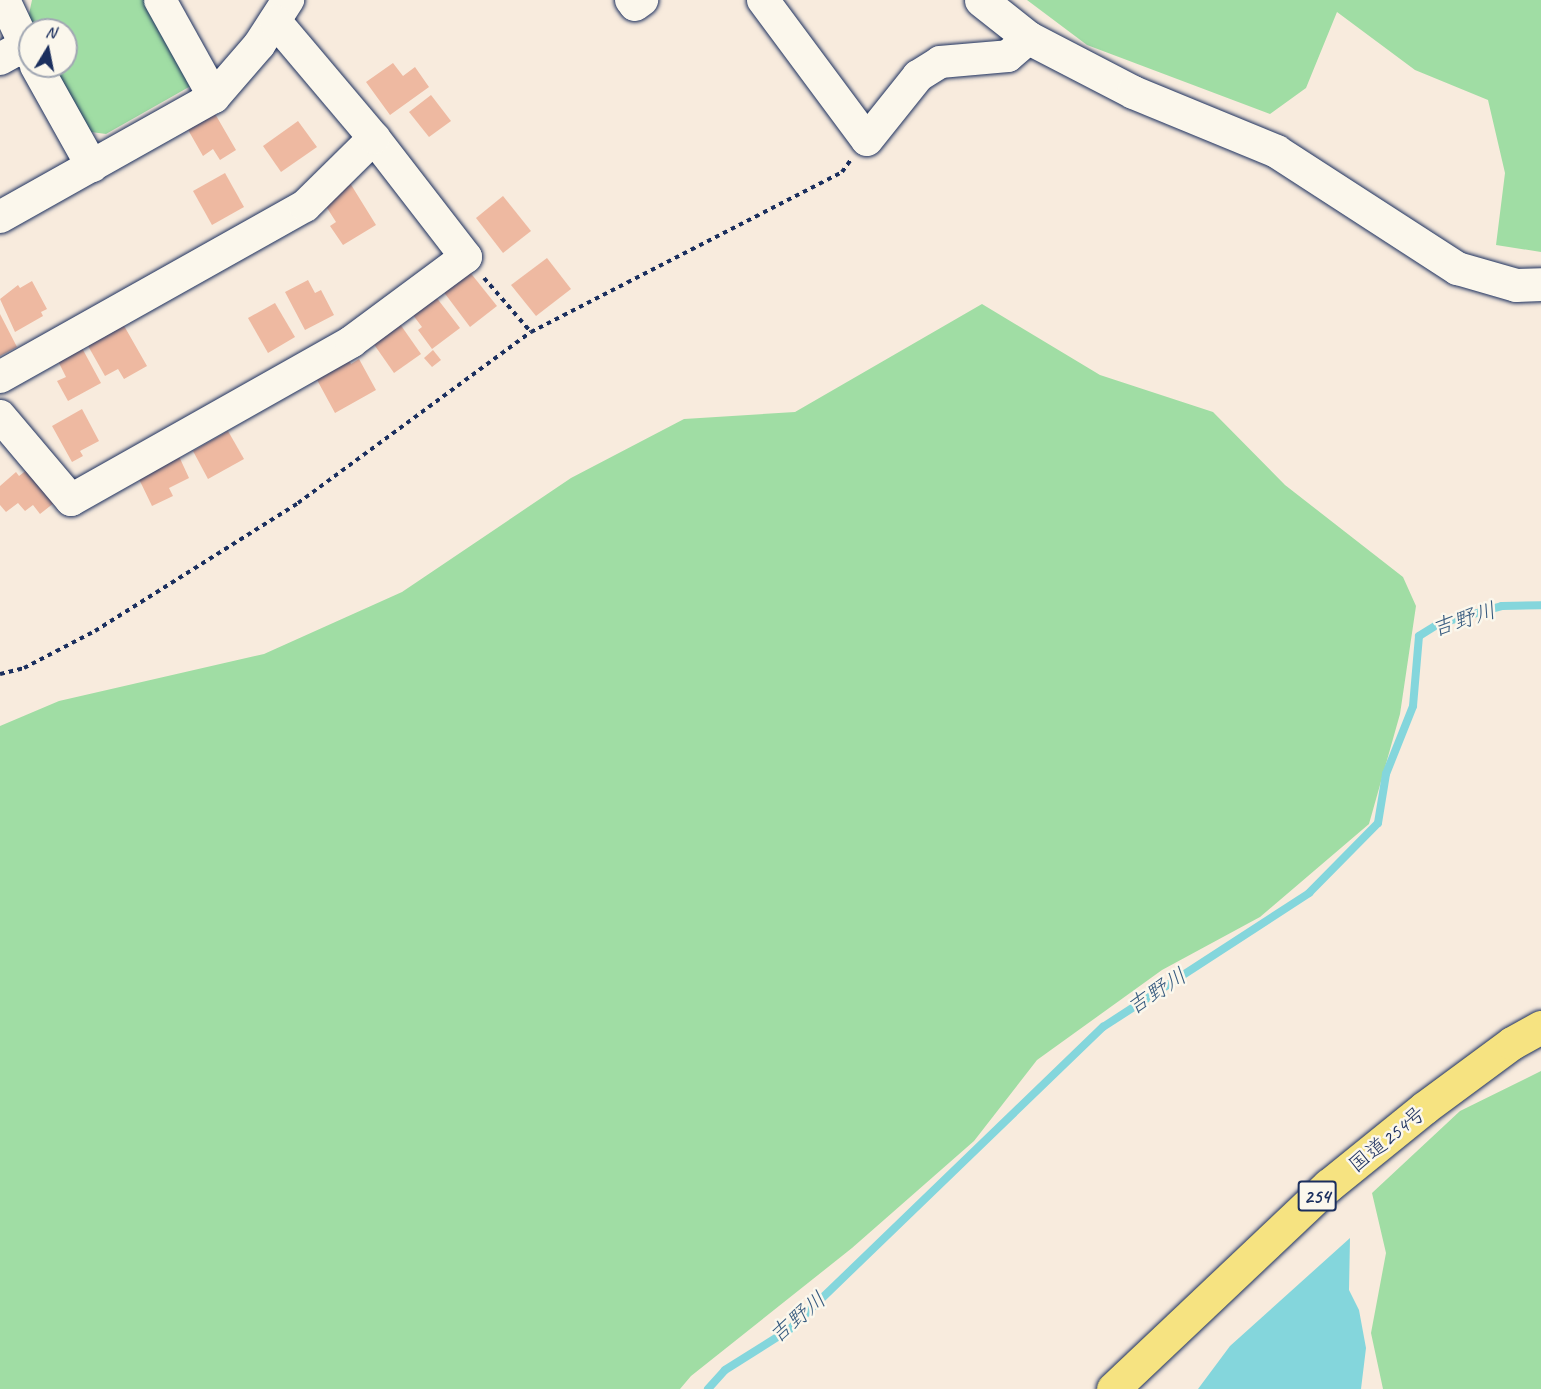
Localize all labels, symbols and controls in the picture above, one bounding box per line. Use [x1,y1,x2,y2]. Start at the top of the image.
north arrow [18,18,78,78]
text: N [44,22,57,43]
water label: 吉野川 [1429,597,1499,643]
water label: 吉野川 [1122,963,1192,1021]
street label: 国道254号 [1344,1100,1430,1178]
road number: 254 [1298,1179,1336,1213]
water label: 吉野川 [764,1287,832,1349]

